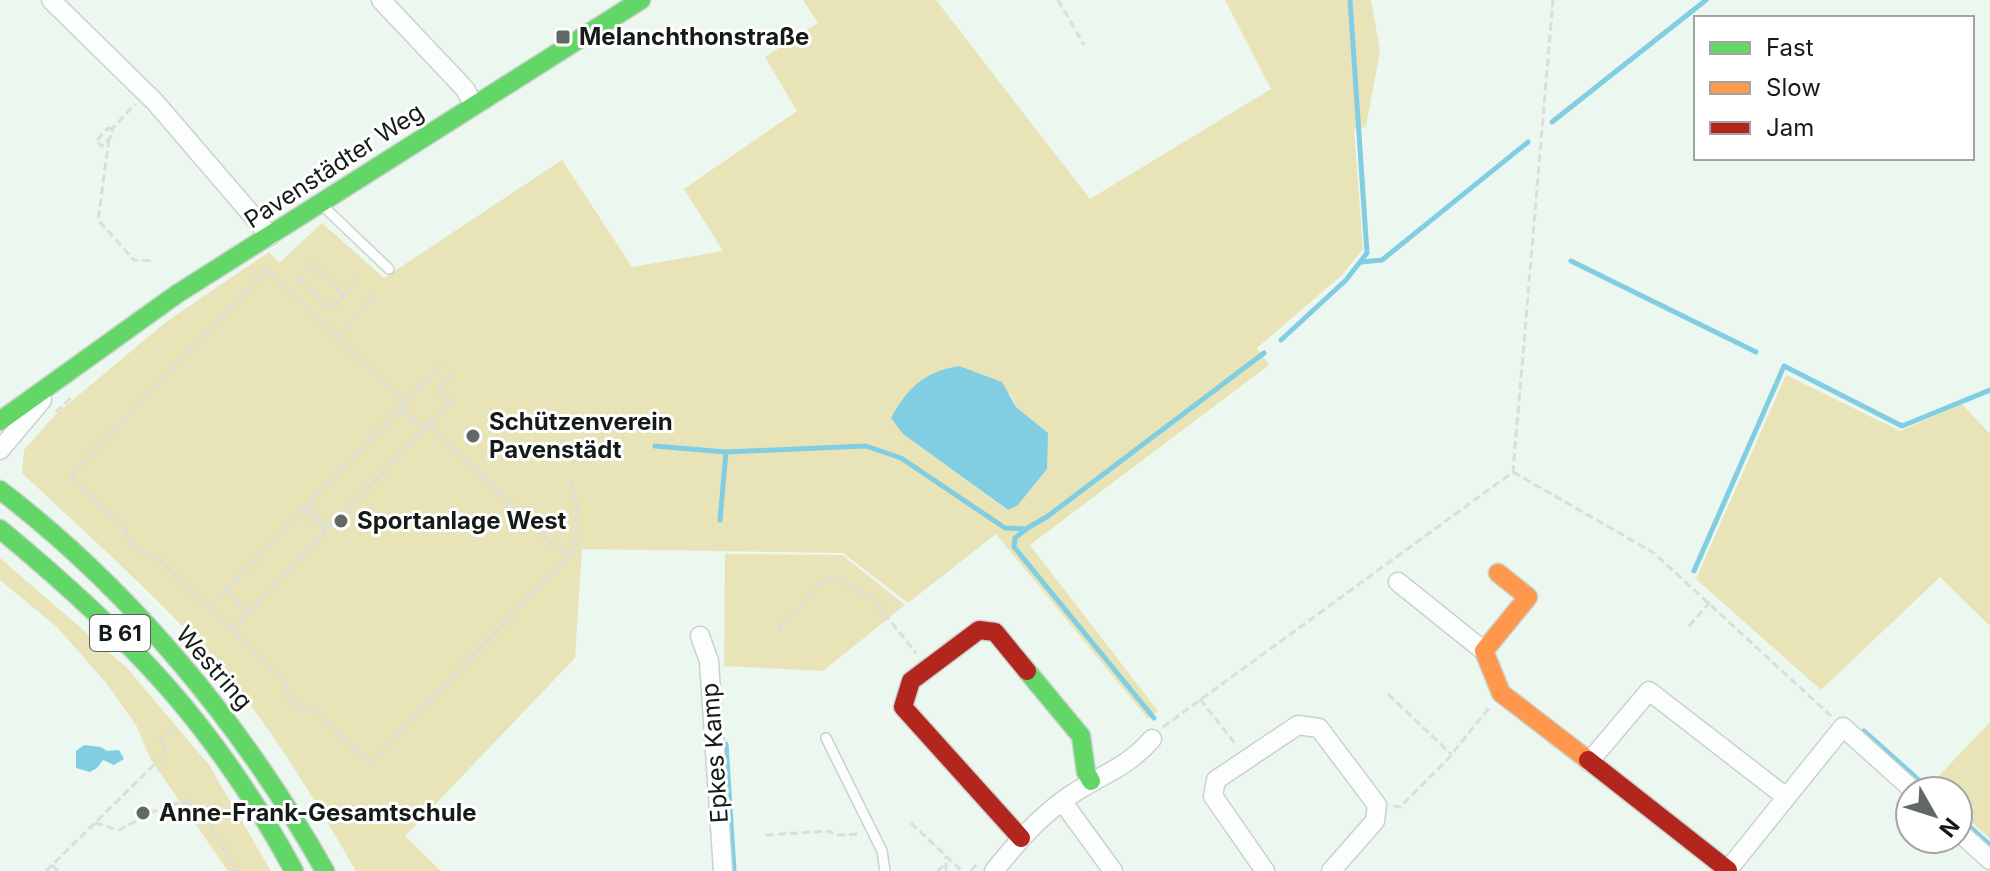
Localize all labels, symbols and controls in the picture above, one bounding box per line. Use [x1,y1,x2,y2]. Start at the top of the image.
legend [1694,16,1974,160]
place label: Melanchthonstraße [579,22,809,51]
marker: Melanchthonstraße [554,28,572,46]
text: Fast [1766,33,1814,62]
text: Slow [1766,73,1821,102]
street label: Pavenstädter Weg [239,97,429,234]
text: Jam [1766,113,1814,142]
place label: Schützenverein Pavenstädt [489,407,673,464]
marker: Schützenverein Pavenstädt [464,427,482,445]
place label: Sportanlage West [357,506,567,535]
marker: Sportanlage West [332,512,350,530]
road number: B 61 [90,615,150,651]
street label: Westring [170,620,258,715]
street label: Epkes Kamp [695,682,734,824]
north arrow [1894,775,1974,855]
place label: Anne-Frank-Gesamtschule [159,798,476,827]
marker: Anne-Frank-Gesamtschule [134,804,152,822]
text: N [1934,813,1965,842]

